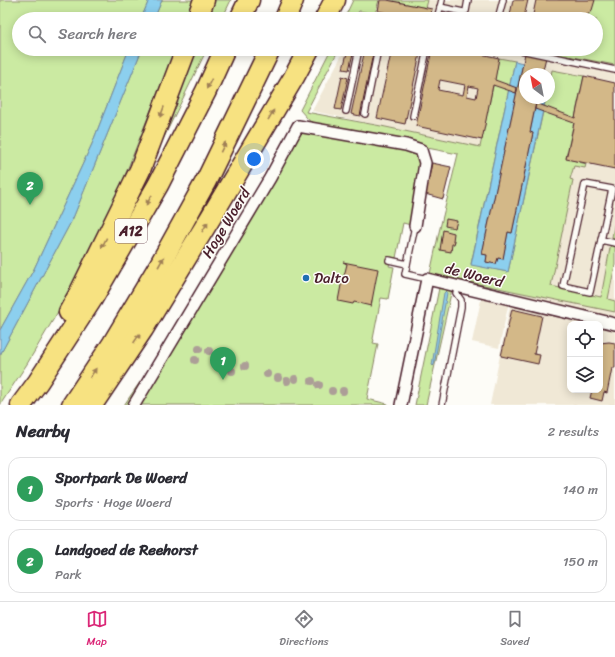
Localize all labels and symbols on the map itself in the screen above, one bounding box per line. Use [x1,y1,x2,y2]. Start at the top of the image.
north arrow [519,68,555,104]
one-way arrow [206,79,212,90]
one-way arrow [159,106,165,118]
one-way arrow [268,109,275,121]
one-way arrow [220,142,226,153]
your location [244,149,264,169]
pin: 2 [17,172,43,205]
street label: Hoge Woerd [195,182,258,263]
one-way arrow [146,194,153,206]
road number: A12 [115,219,147,243]
one-way arrow [202,221,209,233]
one-way arrow [101,238,107,249]
street label: de Woerd [442,255,507,295]
one-way arrow [158,256,165,268]
place label: Dalto [314,265,349,291]
marker: Dalto [301,273,311,283]
one-way arrow [133,333,141,343]
pin: 1 [210,347,236,380]
one-way arrow [89,367,97,378]

